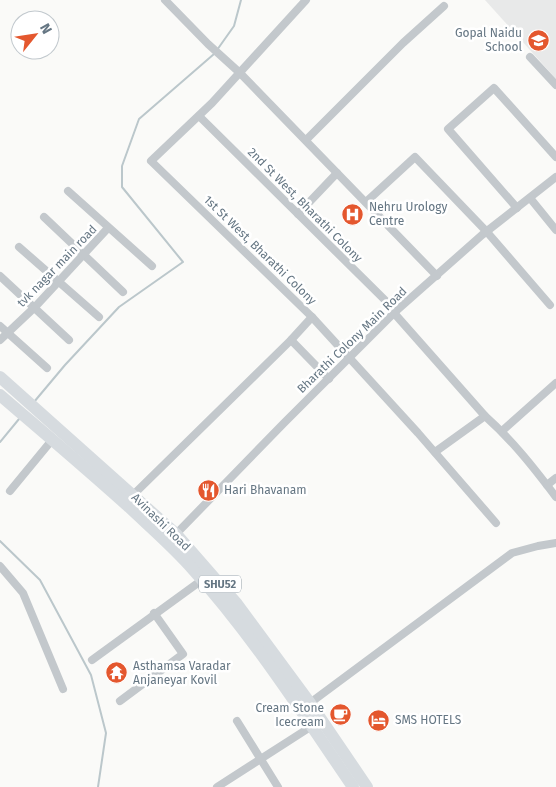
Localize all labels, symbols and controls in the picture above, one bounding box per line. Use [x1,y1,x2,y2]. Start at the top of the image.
north arrow [10,10,60,60]
text: N [36,20,56,37]
place label: Gopal Naidu School [455,26,522,54]
school or university icon: Gopal Naidu School [526,28,550,52]
street label: 2nd St West, Bharathi Colony [245,145,365,265]
street label: 1st St West, Bharathi Colony [201,192,319,308]
place label: Nehru Urology Centre [369,200,447,228]
hospital icon: Nehru Urology Centre [341,202,365,226]
street label: tvk nagar main road [14,222,100,310]
street label: Bharathi Colony Main Road [294,284,410,396]
restaurant icon: Hari Bhavanam [196,478,220,502]
place label: Hari Bhavanam [224,483,307,497]
street label: Avinashi Road [129,490,193,554]
road number: SHU52 [199,576,241,592]
place label: Asthamsa Varadar Anjaneyar Kovil [133,659,231,687]
temple icon: Asthamsa Varadar Anjaneyar Kovil [105,661,129,685]
place label: Cream Stone Icecream [256,701,324,729]
cafe icon: Cream Stone Icecream [328,703,352,727]
hotel icon: SMS HOTELS [367,708,391,732]
place label: SMS HOTELS [395,713,462,727]

